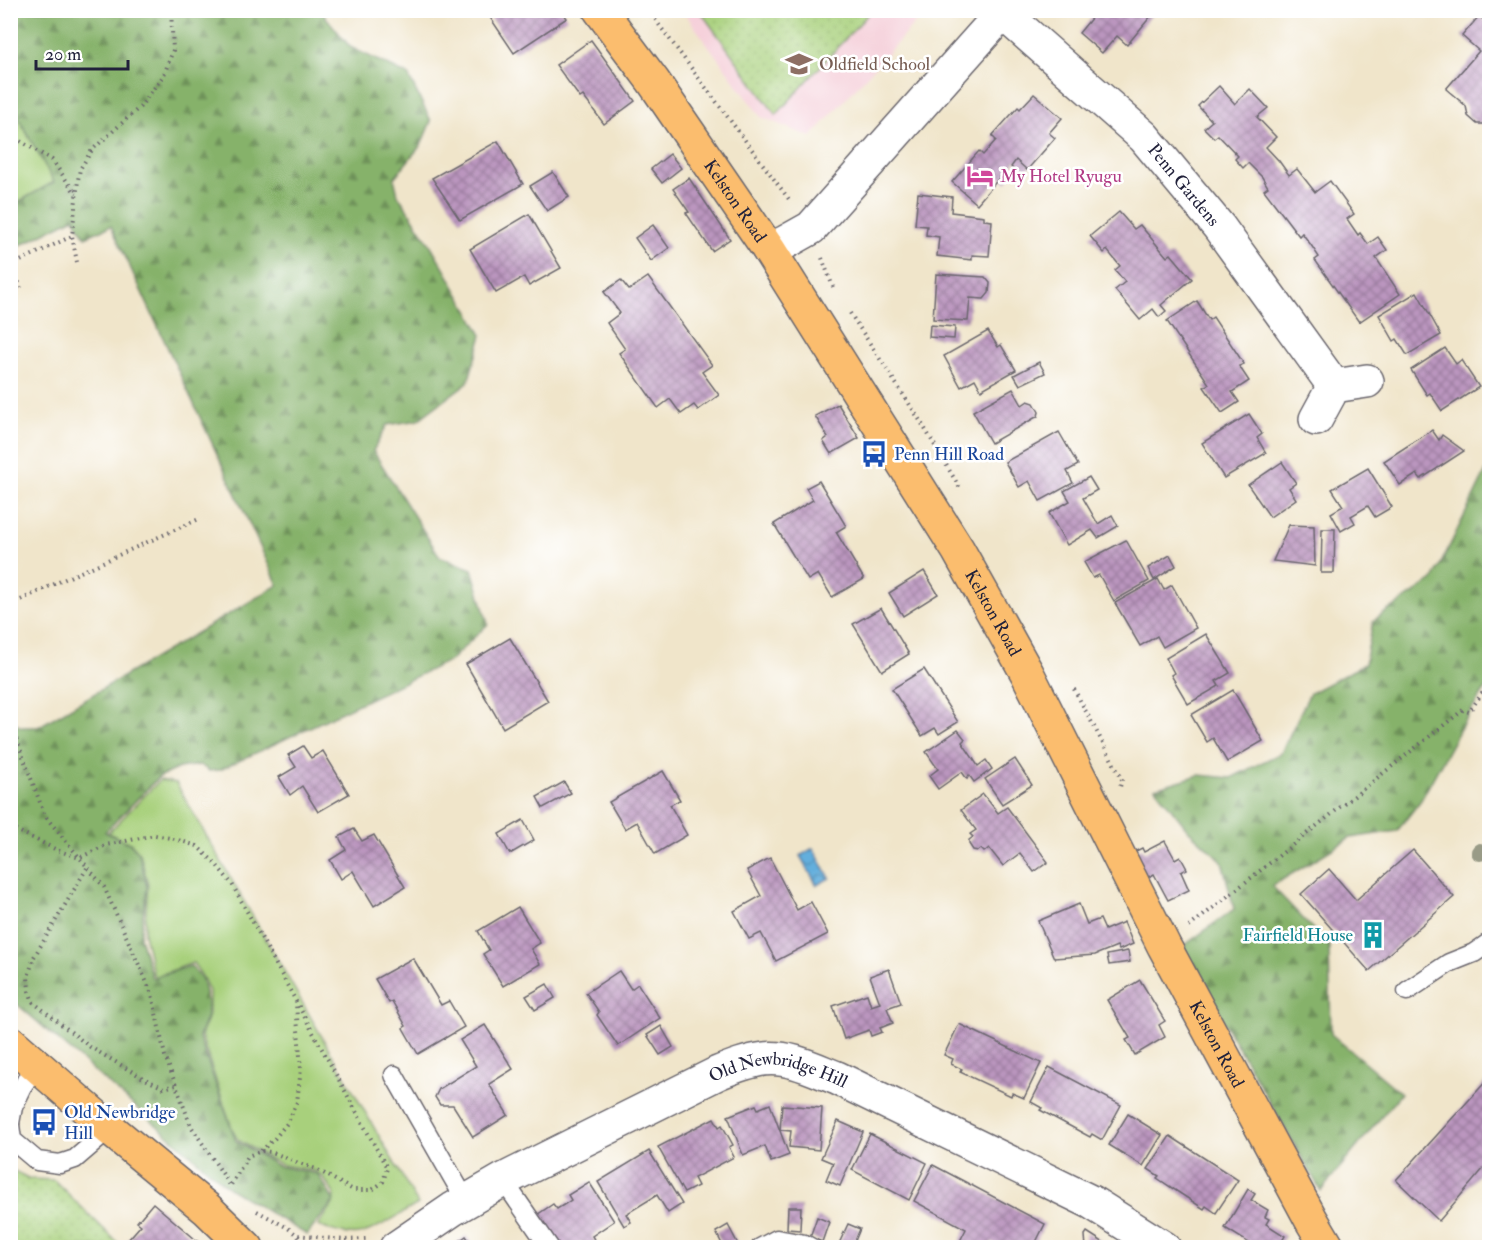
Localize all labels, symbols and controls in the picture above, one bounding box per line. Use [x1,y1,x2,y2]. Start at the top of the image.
scale bar [36,33,128,71]
text: 20 m [45,43,81,66]
school or university icon: Oldfield School [784,49,814,79]
place label: Oldfield School [819,53,931,76]
street label: Penn Gardens [1142,139,1225,231]
street label: Kelston Road [698,155,772,247]
hotel icon: My Hotel Ryugu [965,161,995,191]
place label: My Hotel Ryugu [1000,165,1122,188]
bus stop icon: Penn Hill Road [859,439,889,469]
place label: Penn Hill Road [894,443,1004,466]
street label: Kelston Road [959,565,1026,660]
building icon: Fairfield House [1358,920,1388,950]
place label: Fairfield House [1243,924,1353,947]
street label: Kelston Road [1184,997,1249,1092]
street label: Old Newbridge Hill [705,1047,852,1094]
place label: Old Newbridge Hill [64,1101,176,1145]
bus stop icon: Old Newbridge Hill [29,1107,59,1137]

